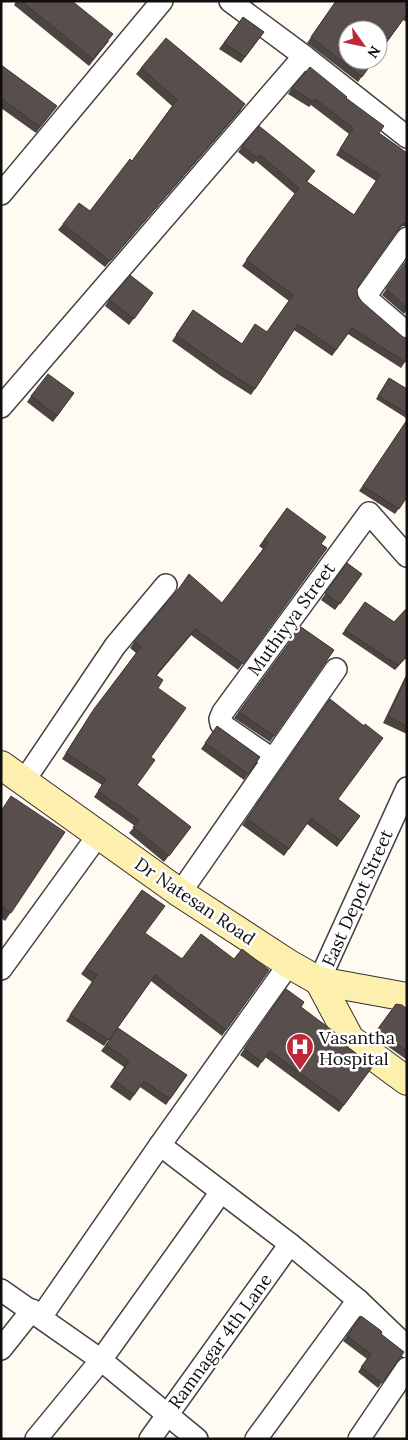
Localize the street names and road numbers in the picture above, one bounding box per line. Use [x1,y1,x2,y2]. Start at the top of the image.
street label: Muthiyya Street [242,558,340,680]
street label: East Depot Street [316,826,398,970]
street label: Dr Natesan Road [130,852,260,950]
street label: Ramnagar 4th Lane [163,1269,277,1413]

